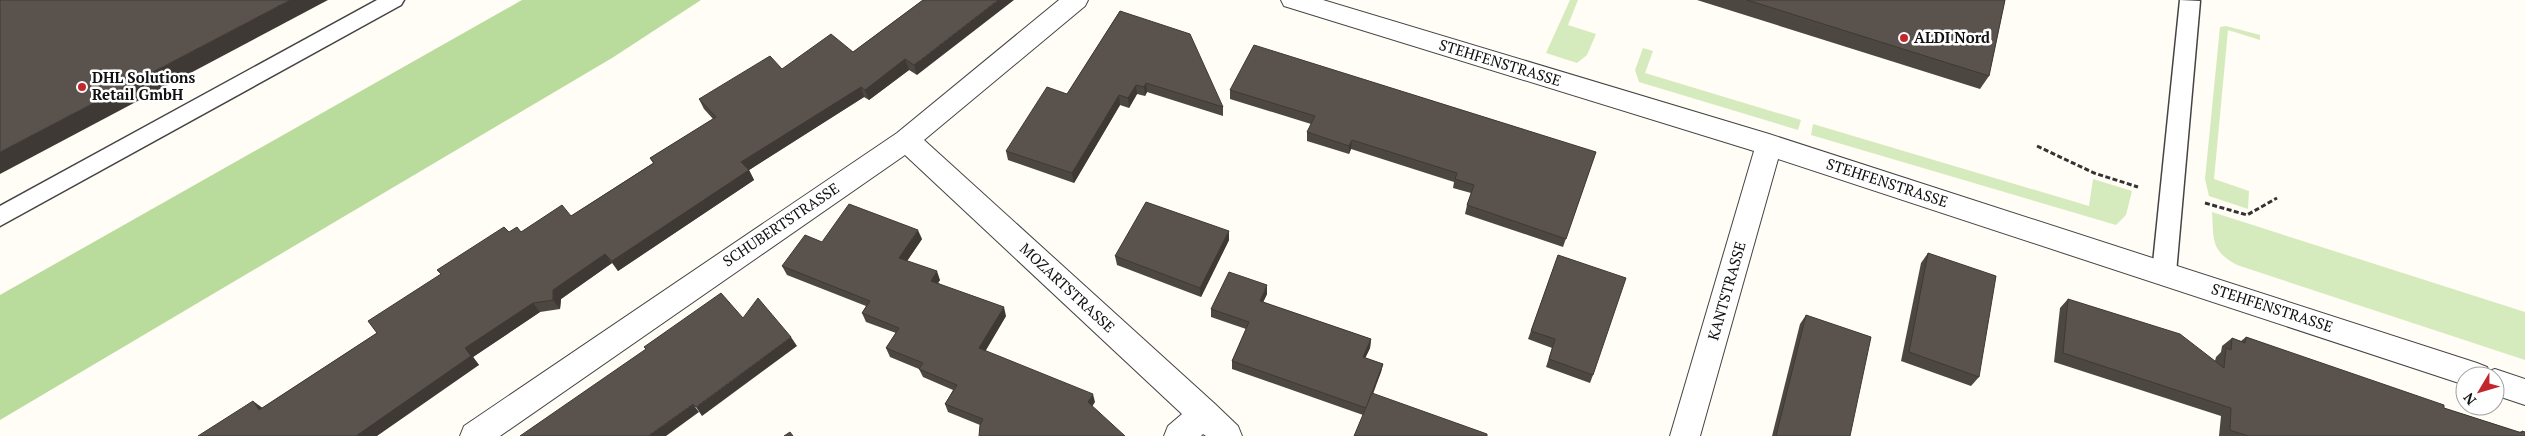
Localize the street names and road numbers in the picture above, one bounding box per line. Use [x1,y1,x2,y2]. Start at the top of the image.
street label: STEHFENSTRASSE [1437,34,1564,90]
street label: STEHFENSTRASSE [1824,153,1951,211]
street label: SCHUBERTSTRASSE [718,178,843,271]
street label: MOZARTSTRASSE [1016,238,1119,336]
street label: KANTSTRASSE [1702,239,1750,342]
street label: STEHFENSTRASSE [2209,278,2336,336]

